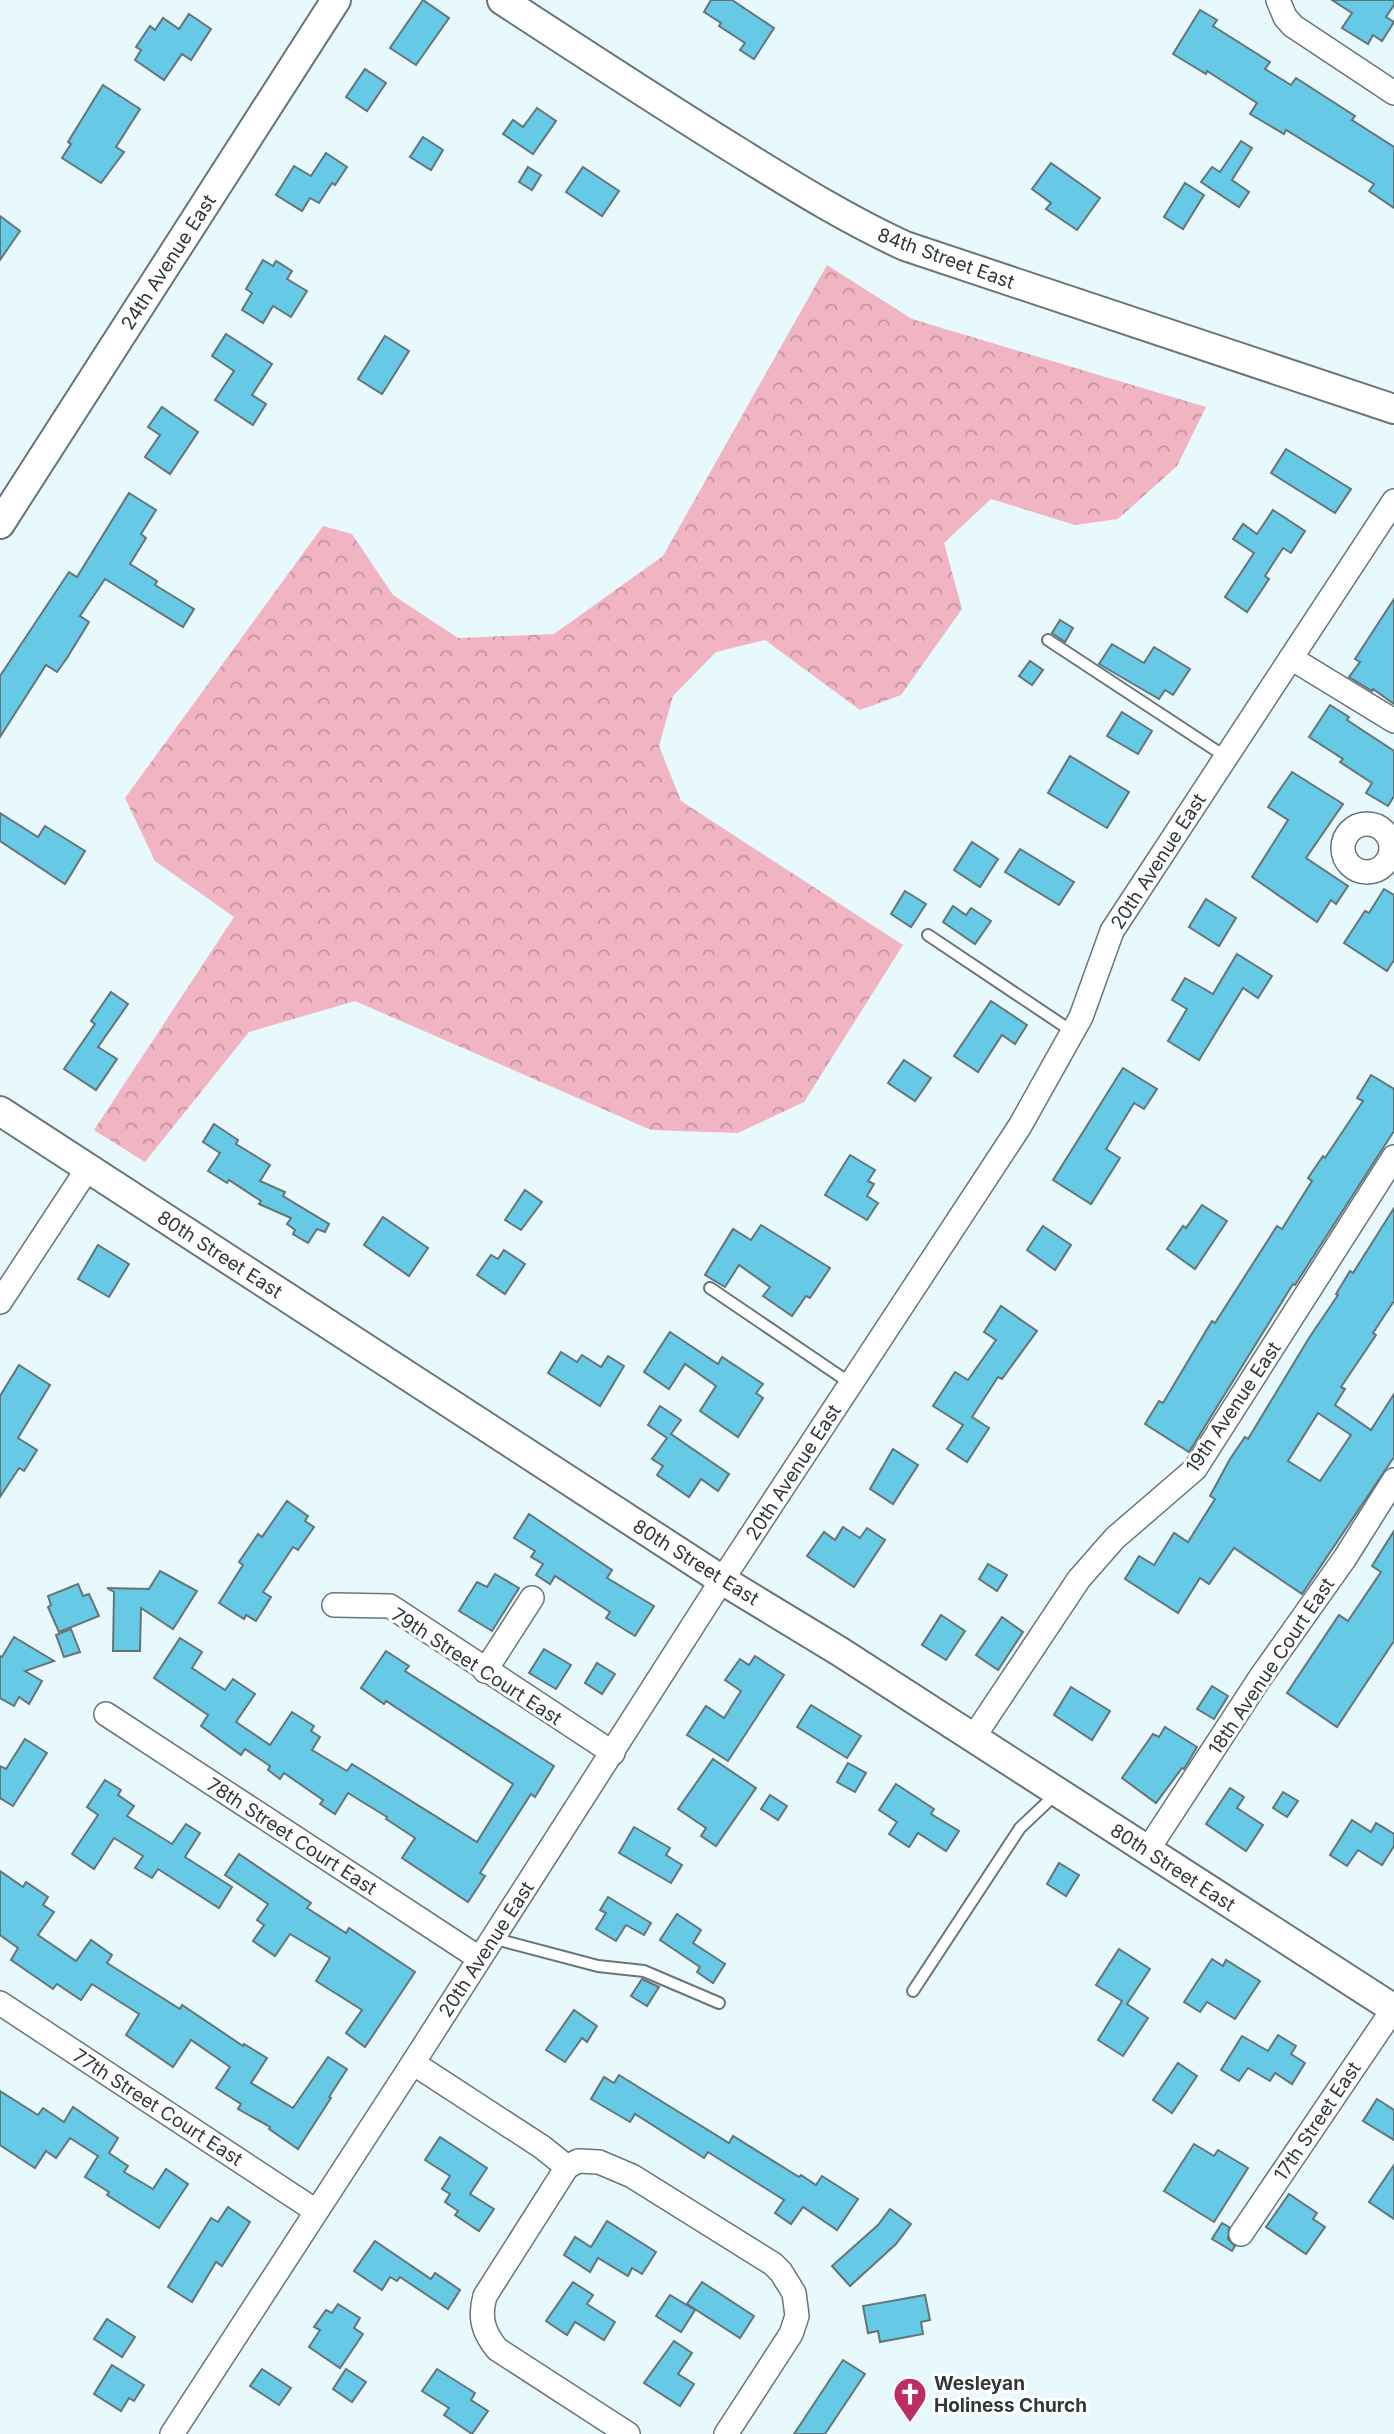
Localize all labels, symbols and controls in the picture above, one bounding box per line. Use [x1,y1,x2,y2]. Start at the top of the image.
street label: 24th Avenue East [116,190,221,334]
street label: 84th Street East [874,223,1017,294]
street label: 20th Avenue East [1106,789,1211,933]
street label: 80th Street East [153,1206,286,1303]
street label: 19th Avenue East [1181,1337,1286,1477]
street label: 20th Avenue East [741,1400,846,1544]
street label: 80th Street East [629,1514,763,1610]
street label: 18th Avenue Court East [1204,1574,1339,1759]
street label: 79th Street Court East [387,1603,566,1730]
street label: 78th Street Court East [203,1773,381,1900]
street label: 80th Street East [1106,1819,1239,1916]
street label: 20th Avenue East [434,1877,539,2021]
street label: 77th Street Court East [69,2044,247,2171]
street label: 17th Street East [1269,2057,1366,2185]
place label: Wesleyan Holiness Church [934,2372,1087,2417]
church icon: Wesleyan Holiness Church [891,2375,929,2424]

